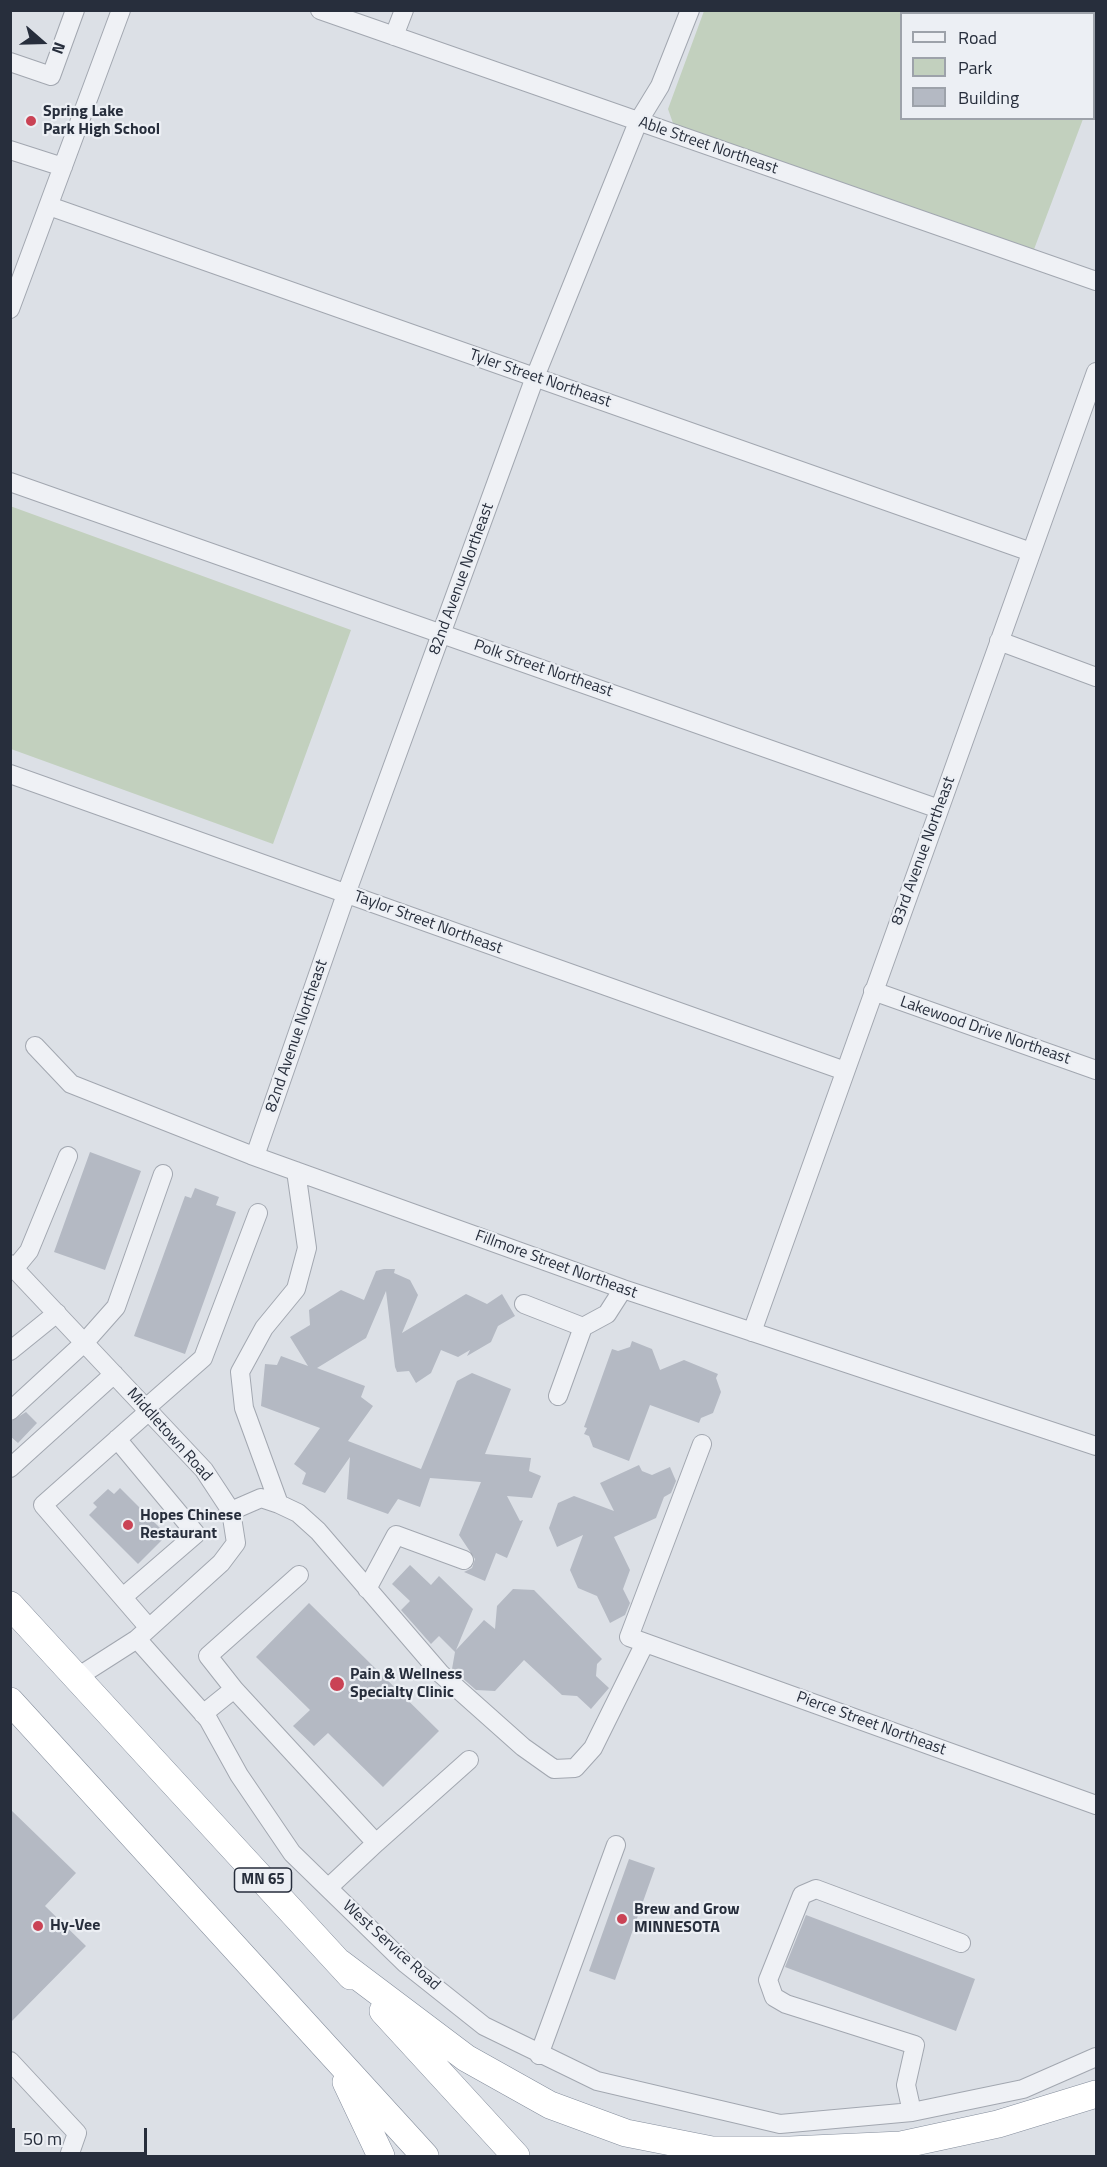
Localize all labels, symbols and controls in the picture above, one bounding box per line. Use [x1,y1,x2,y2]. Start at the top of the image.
north arrow [12,12,72,72]
legend [900,12,1095,120]
text: Road [958,24,997,51]
text: N [46,39,72,57]
text: Park [958,54,992,81]
text: Building [958,84,1019,111]
place label: Spring Lake Park High School [43,102,160,140]
street label: Able Street Northeast [636,113,780,179]
marker: Spring Lake Park High School [24,114,38,128]
street label: Tyler Street Northeast [467,346,613,412]
street label: 82nd Avenue Northeast [426,500,498,658]
street label: Polk Street Northeast [471,636,615,702]
street label: 83rd Avenue Northeast [888,774,960,928]
street label: Taylor Street Northeast [351,887,505,959]
street label: 82nd Avenue Northeast [262,957,332,1115]
street label: Lakewood Drive Northeast [897,993,1073,1069]
street label: Fillmore Street Northeast [472,1227,640,1303]
street label: Middletown Road [122,1385,216,1485]
place label: Hopes Chinese Restaurant [140,1506,242,1544]
marker: Hopes Chinese Restaurant [121,1518,135,1532]
place label: Pain & Wellness Specialty Clinic [350,1665,462,1703]
marker: Pain & Wellness Specialty Clinic [328,1675,346,1693]
street label: Pierce Street Northeast [794,1688,948,1760]
road number: MN 65 [234,1868,292,1892]
street label: West Service Road [338,1897,444,1995]
place label: Brew and Grow MINNESOTA [634,1900,740,1938]
marker: Brew and Grow MINNESOTA [615,1912,629,1926]
place label: Hy-Vee [50,1916,100,1936]
marker: Hy-Vee [31,1919,45,1933]
scale bar [15,2116,150,2154]
text: 50 m [23,2125,62,2152]

